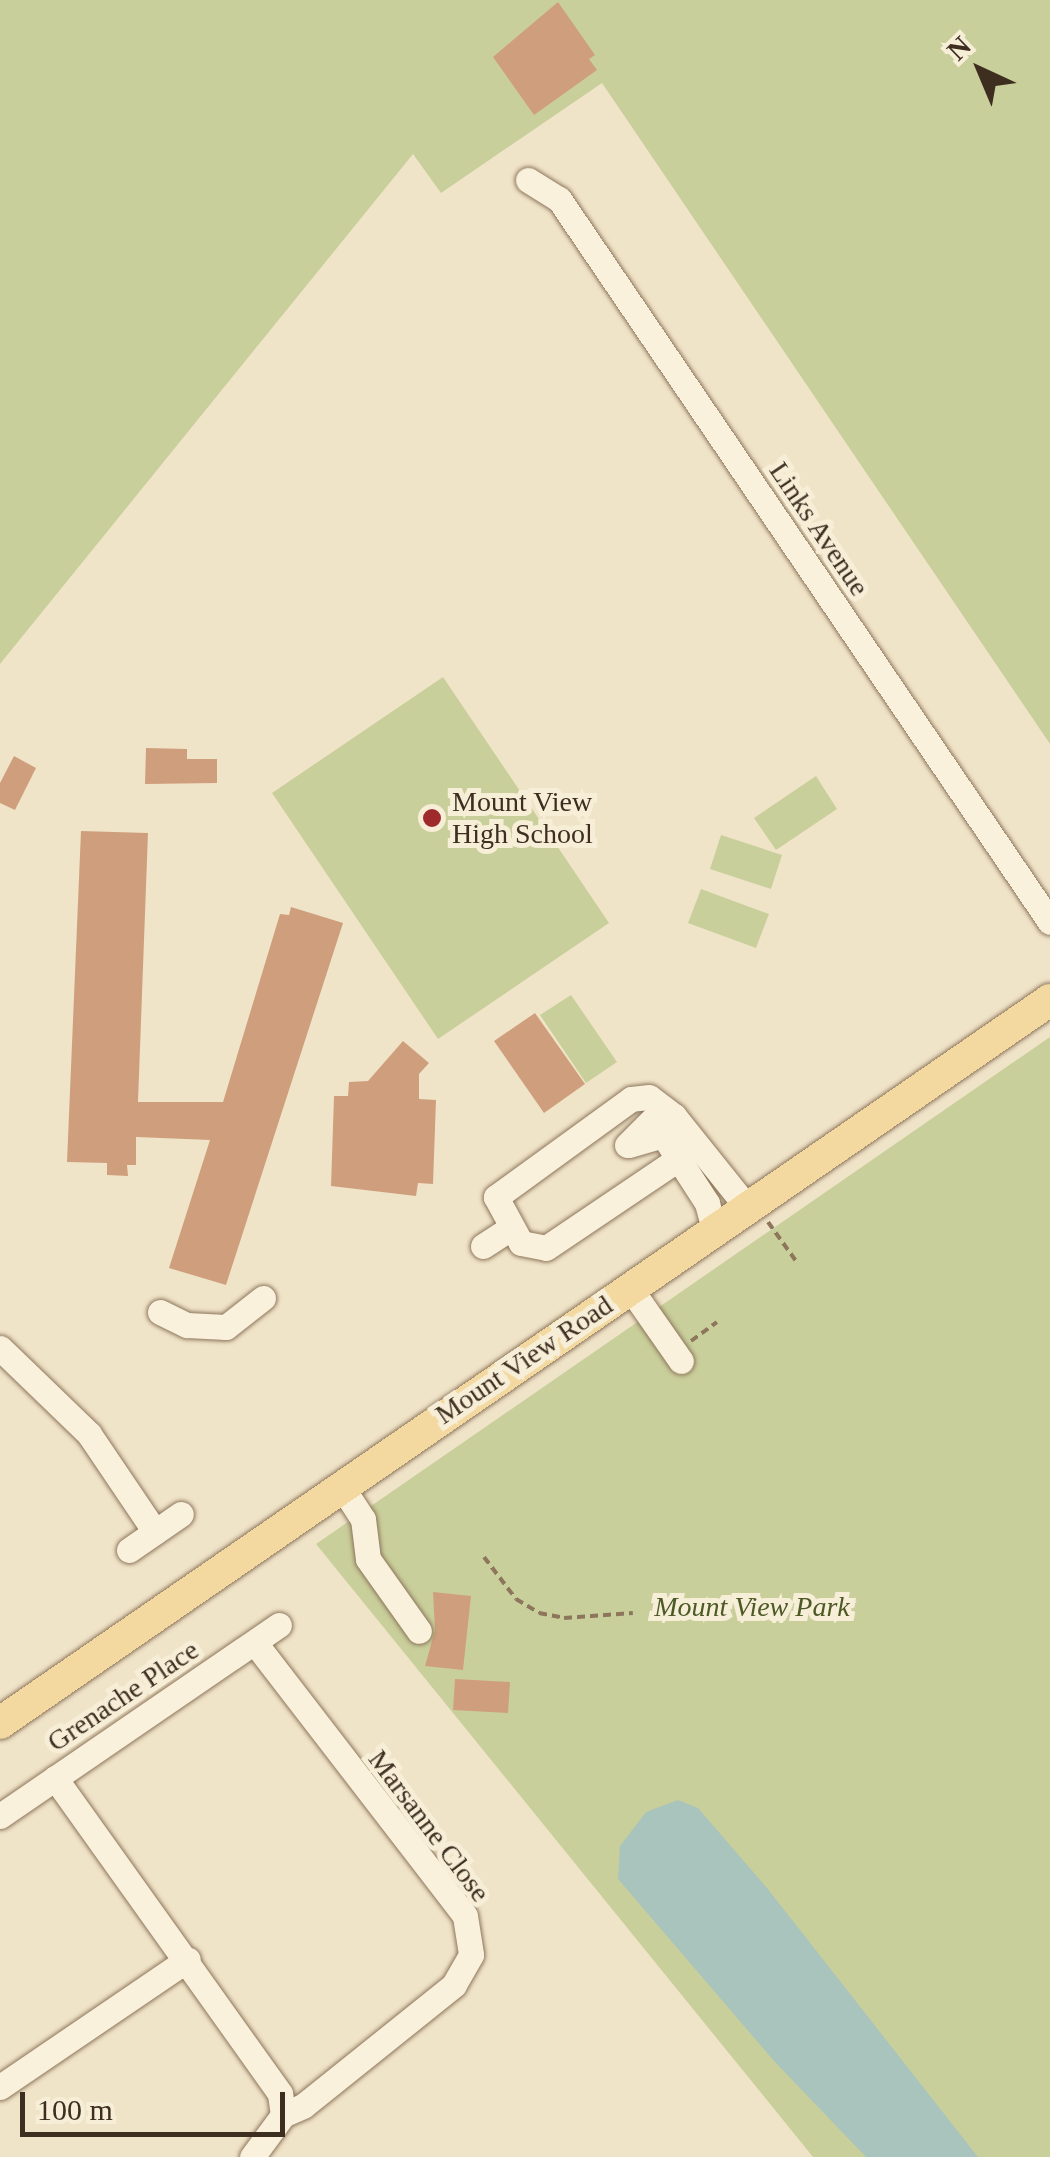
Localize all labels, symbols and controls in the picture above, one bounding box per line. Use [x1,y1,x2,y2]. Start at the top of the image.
north arrow [930,20,1030,120]
text: N [941,30,977,66]
street label: Links Avenue [762,455,876,603]
place label: Mount View High School [452,785,593,851]
marker: Mount View High School [421,807,443,829]
street label: Mount View Road [429,1288,619,1432]
park label: Mount View Park [654,1590,850,1624]
street label: Grenache Place [41,1633,205,1759]
street label: Marsanne Close [361,1744,497,1908]
scale bar [25,2072,290,2134]
text: 100 m [37,2093,113,2126]

